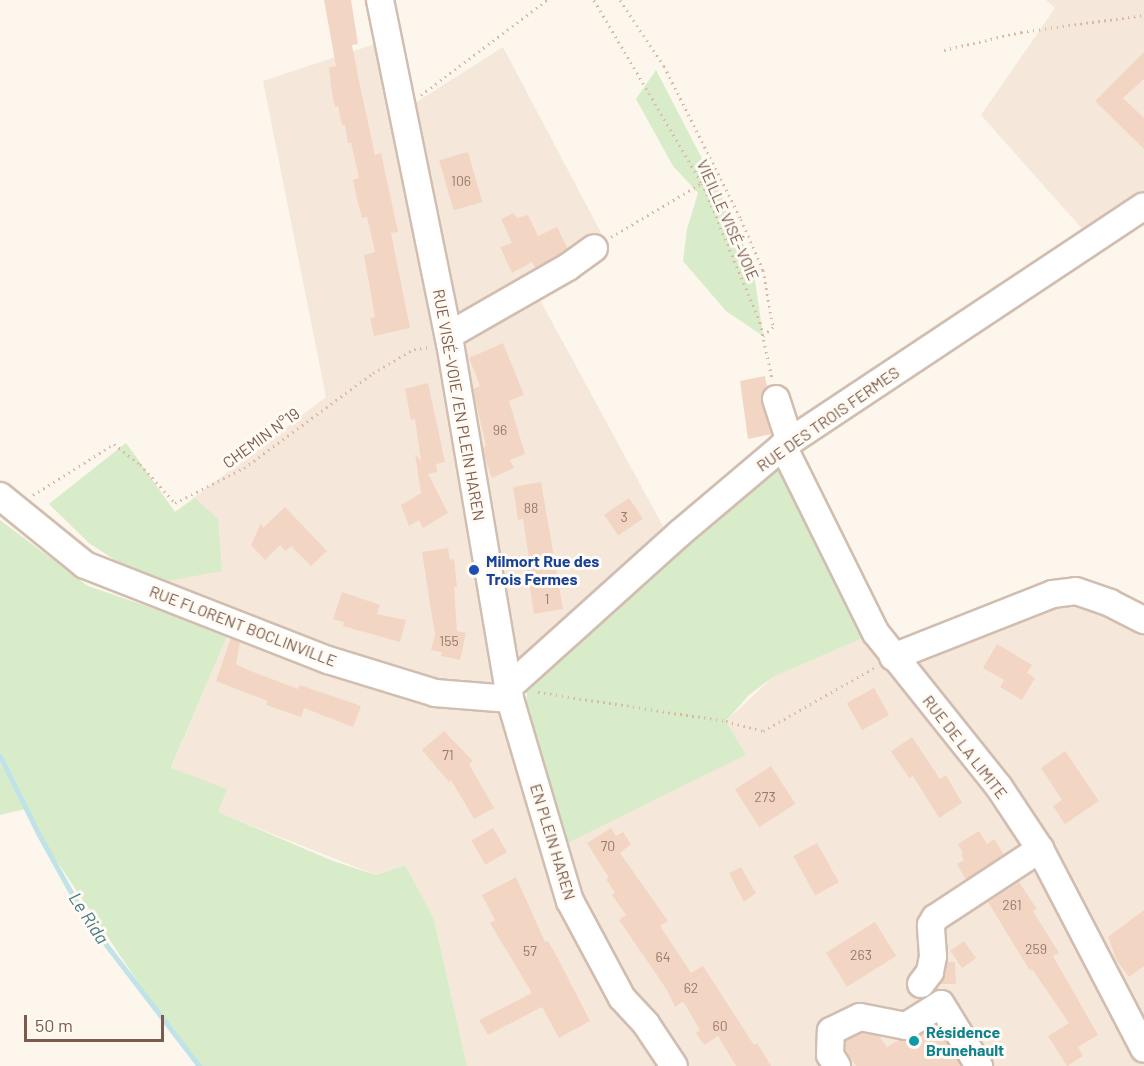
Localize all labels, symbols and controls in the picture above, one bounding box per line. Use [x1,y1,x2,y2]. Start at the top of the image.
street label: VIEILLE VISÉ-VOIE [693,157,763,283]
house number: 106 [451,173,471,189]
street label: RUE VISÉ-VOIE /EN PLEIN HAREN [429,288,489,522]
street label: RUE DES TROIS FERMES [753,362,903,476]
street label: CHEMIN N°19 [219,404,303,472]
house number: 96 [493,422,507,438]
house number: 88 [524,500,538,516]
house number: 3 [620,509,628,525]
place label: Milmort Rue des Trois Fermes [486,551,599,589]
marker: Milmort Rue des Trois Fermes [467,563,481,577]
street label: RUE FLORENT BOCLINVILLE [147,581,339,671]
house number: 1 [545,591,549,607]
house number: 155 [439,633,459,649]
street label: RUE DE LA LIMITE [919,691,1011,803]
house number: 71 [442,747,454,763]
street label: EN PLEIN HAREN [526,781,580,903]
house number: 273 [754,789,776,805]
house number: 70 [601,838,615,854]
water label: Le Rida [64,888,114,948]
house number: 261 [1002,897,1022,913]
house number: 259 [1025,941,1047,957]
house number: 57 [523,943,537,959]
house number: 263 [850,947,872,963]
house number: 64 [656,949,670,965]
house number: 62 [684,980,698,996]
scale bar [27,1003,166,1041]
text: 50 m [35,1014,73,1036]
house number: 60 [712,1018,728,1034]
place label: Résidence Brunehault [926,1022,1004,1060]
marker: Résidence Brunehault [907,1034,921,1048]

